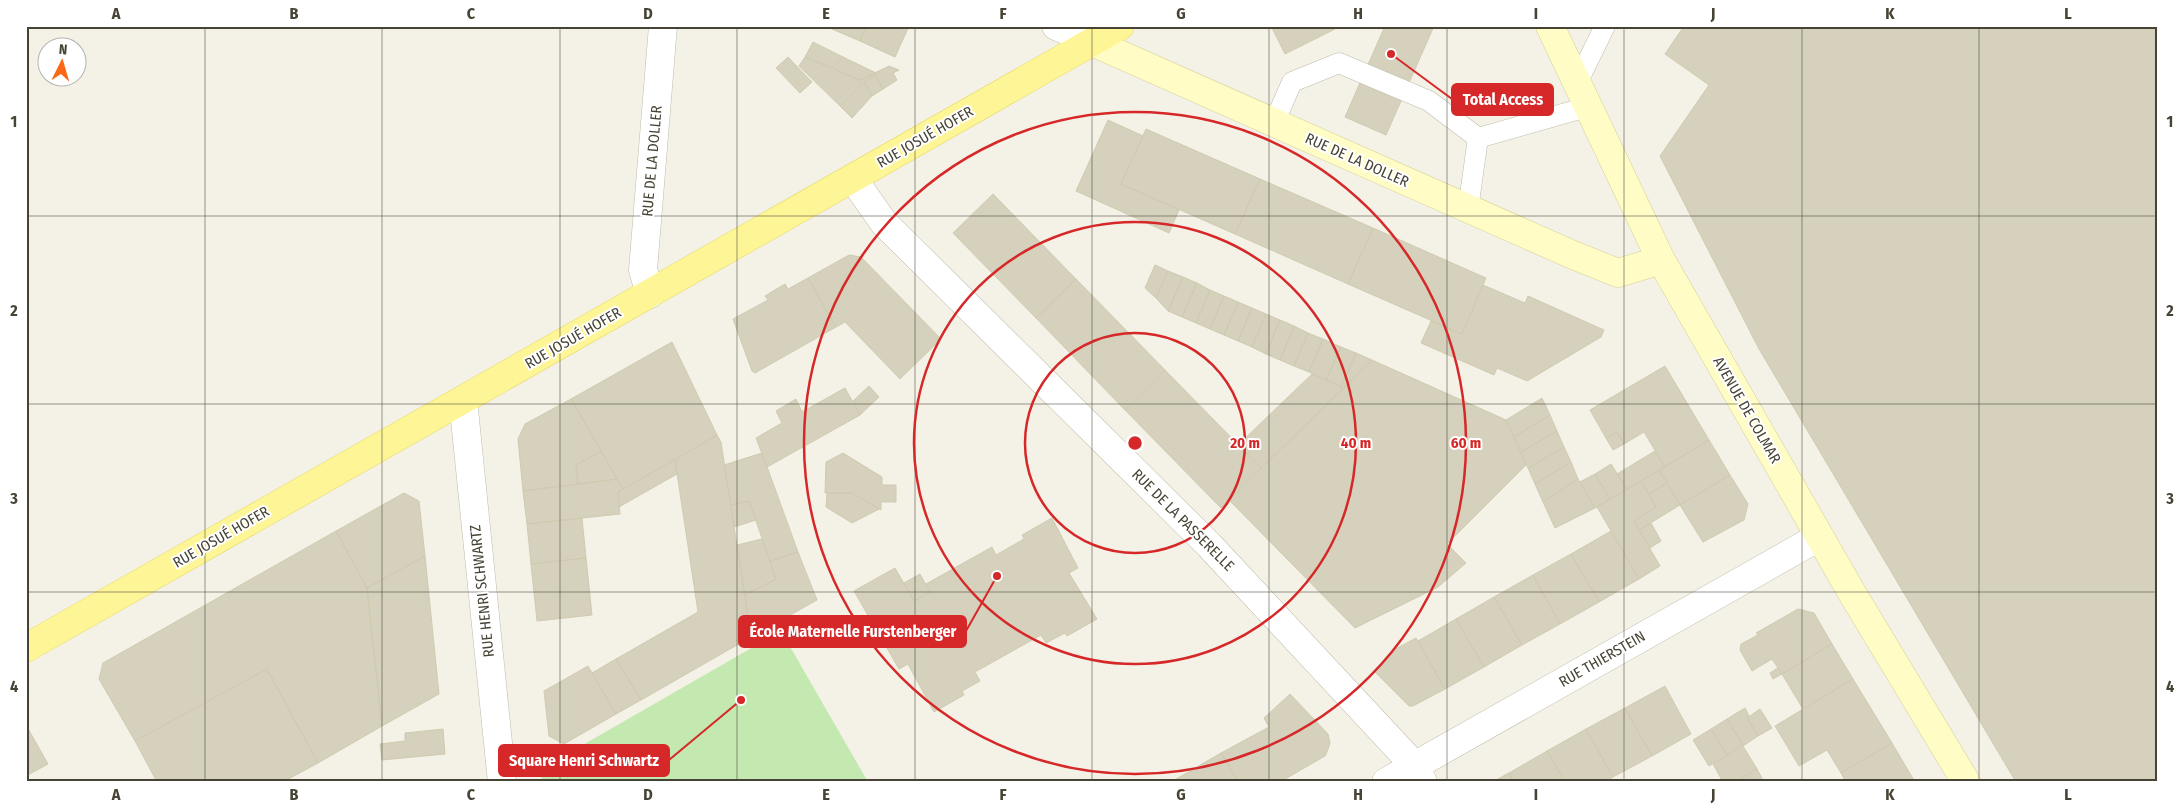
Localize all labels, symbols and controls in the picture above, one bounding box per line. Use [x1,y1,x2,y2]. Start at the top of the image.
text: A [111,4,121,23]
text: B [290,4,299,23]
text: C [467,4,476,23]
text: D [643,4,653,23]
text: E [822,4,830,23]
text: F [999,4,1007,23]
text: G [1176,4,1186,23]
text: H [1353,4,1363,23]
text: I [1534,4,1538,23]
text: J [1710,4,1715,23]
text: K [1885,4,1895,23]
text: L [2064,4,2072,23]
north arrow [38,38,88,88]
text: N [58,41,68,58]
callout: Total Access [1452,84,1553,115]
text: Total Access [1463,90,1543,109]
street label: RUE JOSUÉ HOFER [874,102,976,172]
street label: RUE DE LA DOLLER [638,105,666,217]
text: 1 [11,112,17,131]
text: 1 [2167,112,2173,131]
street label: RUE DE LA DOLLER [1302,129,1412,191]
text: 2 [9,301,18,320]
text: 2 [2165,301,2174,320]
street label: RUE JOSUÉ HOFER [522,303,624,373]
street label: AVENUE DE COLMAR [1709,354,1785,466]
centre of rings [1126,434,1144,452]
text: 20 m [1229,434,1260,452]
text: 40 m [1341,434,1371,452]
text: 60 m [1451,434,1481,452]
street label: RUE DE LA PASSERELLE [1128,465,1238,575]
text: 3 [9,489,18,508]
text: 3 [2165,489,2174,508]
street label: RUE JOSUÉ HOFER [170,502,272,572]
street label: RUE HENRI SCHWARTZ [466,524,498,658]
callout: École Maternelle Furstenberger [739,616,966,647]
text: École Maternelle Furstenberger [750,621,957,641]
street label: RUE THIERSTEIN [1556,627,1648,691]
text: 4 [10,677,18,696]
text: 4 [2166,677,2174,696]
callout: Square Henri Schwartz [499,745,669,776]
text: Square Henri Schwartz [509,751,659,770]
text: A [111,785,121,804]
text: B [290,785,299,804]
text: C [467,785,476,804]
text: D [643,785,653,804]
text: E [822,785,830,804]
text: F [999,785,1007,804]
text: G [1176,785,1186,804]
text: H [1353,785,1363,804]
text: I [1534,785,1538,804]
text: J [1710,785,1715,804]
text: K [1885,785,1895,804]
text: L [2064,785,2072,804]

